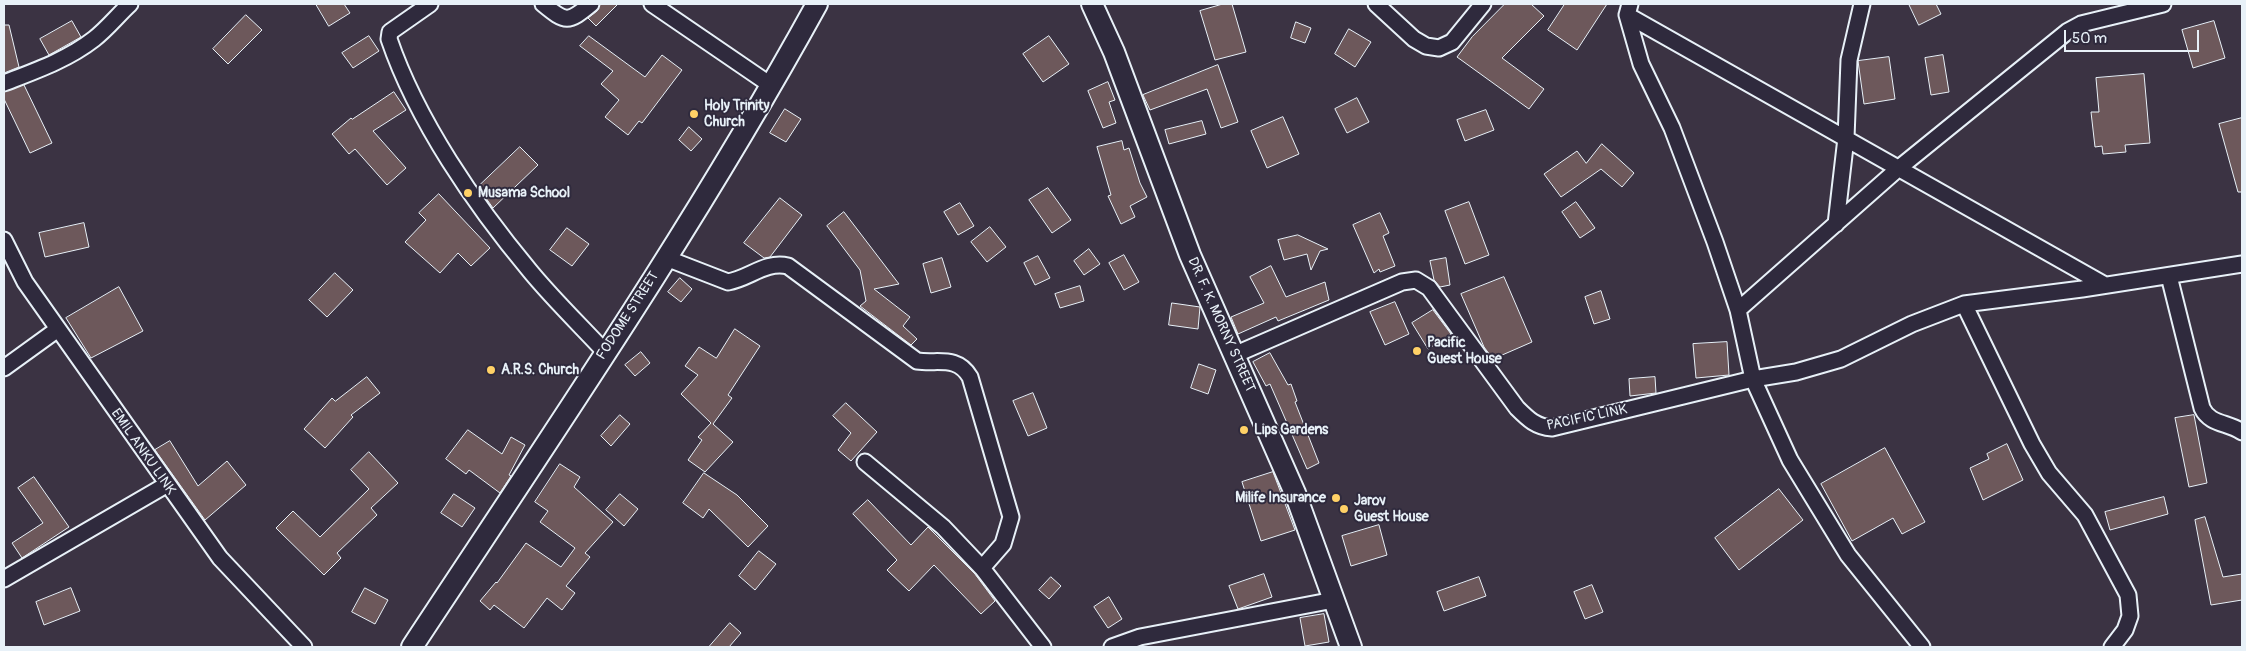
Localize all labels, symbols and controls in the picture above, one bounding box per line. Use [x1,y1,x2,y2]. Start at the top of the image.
scale bar [2066,20,2201,52]
text: 50 m [2072,29,2107,48]
place label: Holy Trinity Church [704,98,769,130]
marker: Holy Trinity Church [688,108,700,120]
place label: Musama School [478,185,570,201]
marker: Musama School [462,187,474,199]
street label: DR. F. K. MORNY STREET [1184,255,1258,395]
street label: FODOME STREET [593,269,663,363]
place label: Pacific Guest House [1427,335,1502,368]
marker: Pacific Guest House [1411,345,1423,357]
place label: A.R.S. Church [501,362,579,378]
marker: A.R.S. Church [485,364,497,376]
street label: PACIFIC LINK [1545,401,1629,435]
street label: EMIL ANKU LINK [107,406,179,498]
place label: Lips Gardens [1254,422,1328,438]
marker: Lips Gardens [1238,424,1250,436]
place label: Milife Insurance [1235,490,1326,506]
marker: Milife Insurance [1330,492,1342,504]
place label: Jarov Guest House [1354,493,1429,526]
marker: Jarov Guest House [1338,503,1350,515]

